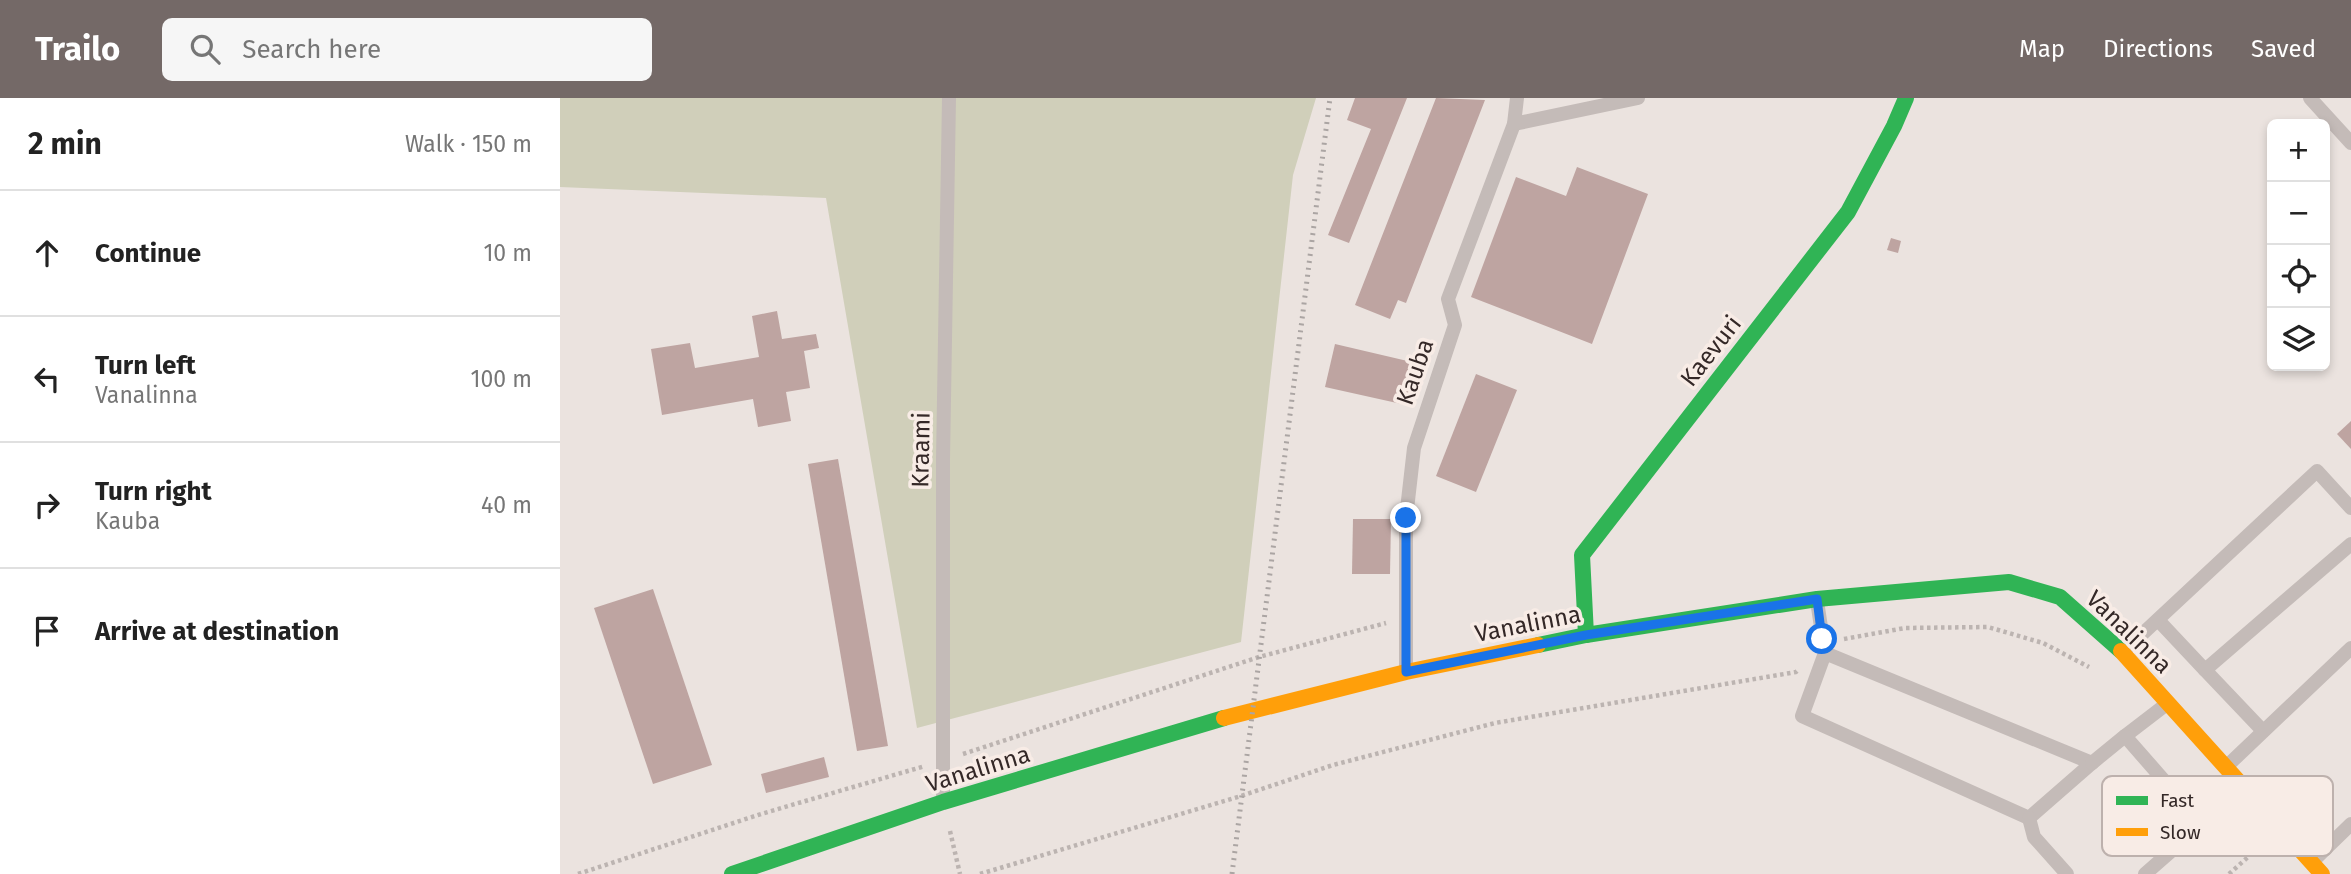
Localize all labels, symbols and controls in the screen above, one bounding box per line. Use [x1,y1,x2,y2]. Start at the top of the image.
search box [162,18,652,81]
text: Trailo [35,29,120,69]
icon: search [186,30,224,68]
text: Search here [242,34,381,65]
text: Map [2019,35,2065,63]
text: Directions [2103,35,2213,63]
text: Saved [2251,35,2316,63]
map controls [2267,119,2330,371]
button: + [2267,119,2330,182]
text: 2 min [28,126,102,162]
text: Walk · 150 m [405,130,532,158]
button: − [2267,182,2330,245]
icon: ahead [28,234,66,272]
text: Continue [95,238,201,269]
text: 10 m [483,239,532,267]
button: locate [2267,245,2330,308]
button: layers [2267,308,2330,371]
street label: Kaevuri [1675,310,1747,392]
street label: Kauba [1391,335,1439,409]
text: Turn left [95,350,196,381]
icon: left [28,360,66,398]
text: 100 m [471,365,532,393]
text: Vanalinna [95,381,198,409]
street label: Kraami [906,412,936,488]
text: Turn right [95,476,212,507]
icon: right [28,486,66,524]
text: 40 m [481,491,532,519]
route end [1390,502,1421,533]
text: Kauba [95,507,160,535]
street label: Vanalinna [2081,585,2177,679]
street label: Vanalinna [1473,600,1583,648]
icon: arrive [28,612,66,650]
text: Arrive at destination [95,616,339,647]
route start [1806,623,1837,654]
street label: Vanalinna [923,740,1033,798]
legend [2102,776,2333,856]
text: Fast [2160,789,2194,812]
text: Slow [2160,821,2201,844]

